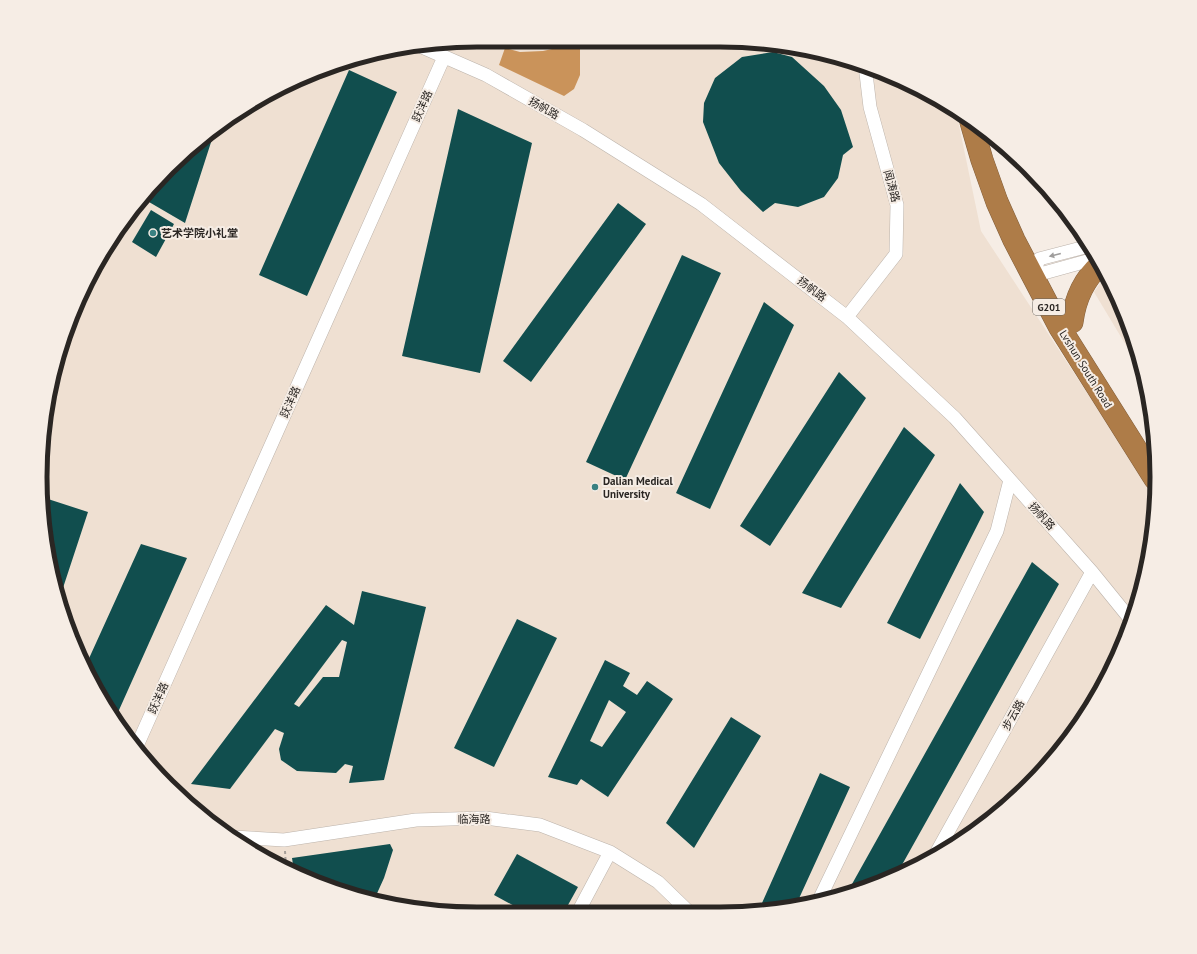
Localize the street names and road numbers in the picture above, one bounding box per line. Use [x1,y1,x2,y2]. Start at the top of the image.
street label: 跃洋路 [409,88,435,124]
street label: 扬帆路 [526,94,562,122]
street label: 闻涛路 [881,168,903,204]
street label: 扬帆路 [795,273,829,305]
road number: G201 [1033,299,1065,315]
street label: Lvshun South Road [1056,328,1116,411]
street label: 跃洋路 [277,384,303,420]
street label: 扬帆路 [1026,499,1058,533]
street label: 跃洋路 [145,680,171,716]
street label: 步云路 [999,697,1027,733]
street label: 临海路 [458,812,491,826]

